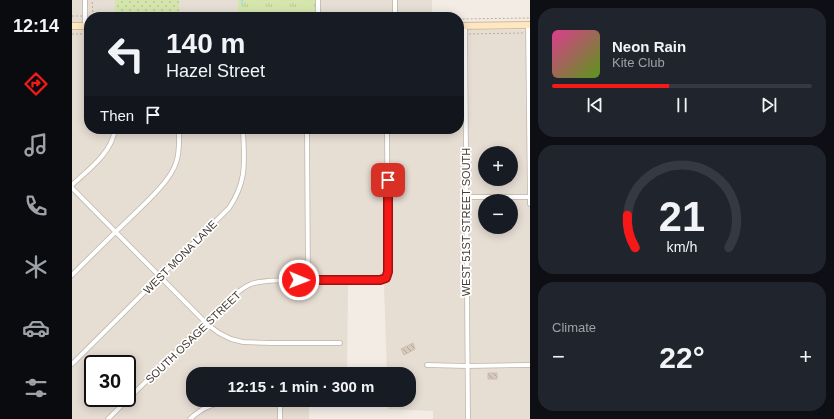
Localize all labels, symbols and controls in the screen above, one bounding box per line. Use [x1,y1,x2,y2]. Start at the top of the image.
text: 12:14 [13,16,59,36]
icon: left [100,28,152,80]
text: 140 m [166,28,245,59]
text: Neon Rain [612,38,686,55]
text: Kite Club [612,55,665,70]
text: Hazel Street [166,61,265,81]
icon: directions [22,70,50,98]
icon: previous [584,94,606,116]
icon: pause [671,94,693,116]
icon: next [758,94,780,116]
icon: arrive [142,104,164,126]
text: Then [100,107,134,124]
icon: music [22,131,50,159]
map controls [478,146,518,234]
button: + [478,146,518,186]
street label: WEST 51ST STREET SOUTH [460,148,472,296]
pin [371,163,405,197]
icon: arrive [377,169,399,191]
icon: phone [22,192,50,220]
text: 21 [659,192,705,239]
button: − [478,194,518,234]
street label: WEST MONA LANE [141,218,219,296]
text: km/h [667,238,698,254]
icon: climate [22,253,50,281]
position arrow [278,259,320,301]
street label: SOUTH OSAGE STREET [143,288,243,385]
icon: car [22,314,50,342]
text: Climate [552,320,596,335]
text: 22° [659,341,705,374]
text: − [552,344,565,369]
text: + [799,344,812,369]
speed limit sign: 30 [84,355,136,407]
icon: filters [22,374,50,402]
text: 12:15 · 1 min · 300 m [228,378,374,395]

